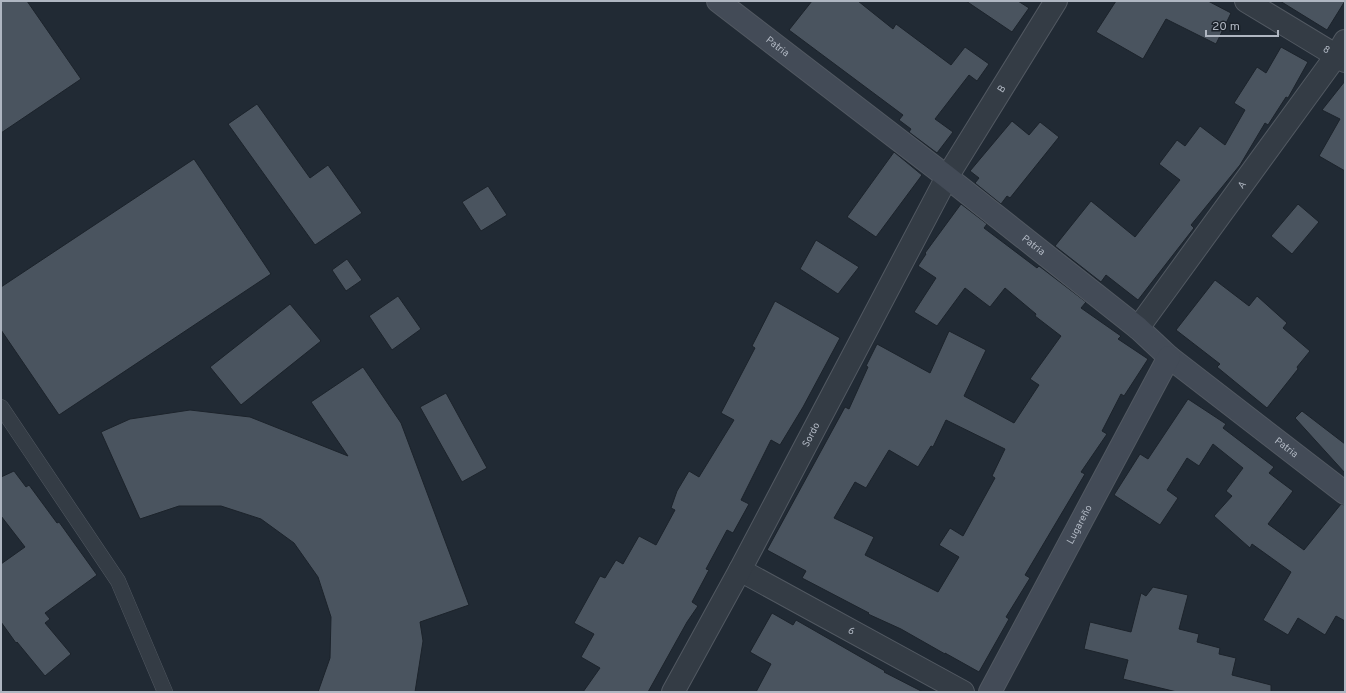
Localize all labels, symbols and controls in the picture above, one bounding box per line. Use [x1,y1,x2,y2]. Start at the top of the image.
scale bar [1206,12,1278,38]
text: 20 m [1212,19,1240,35]
street label: Patria [763,34,792,60]
street label: 8 [1320,43,1332,57]
street label: B [994,83,1009,95]
street label: A [1235,178,1250,191]
street label: Patria [1019,232,1048,259]
street label: Sordo [799,420,823,449]
street label: Patria [1272,434,1301,461]
street label: Lugareño [1064,502,1096,546]
street label: 6 [846,624,857,638]

